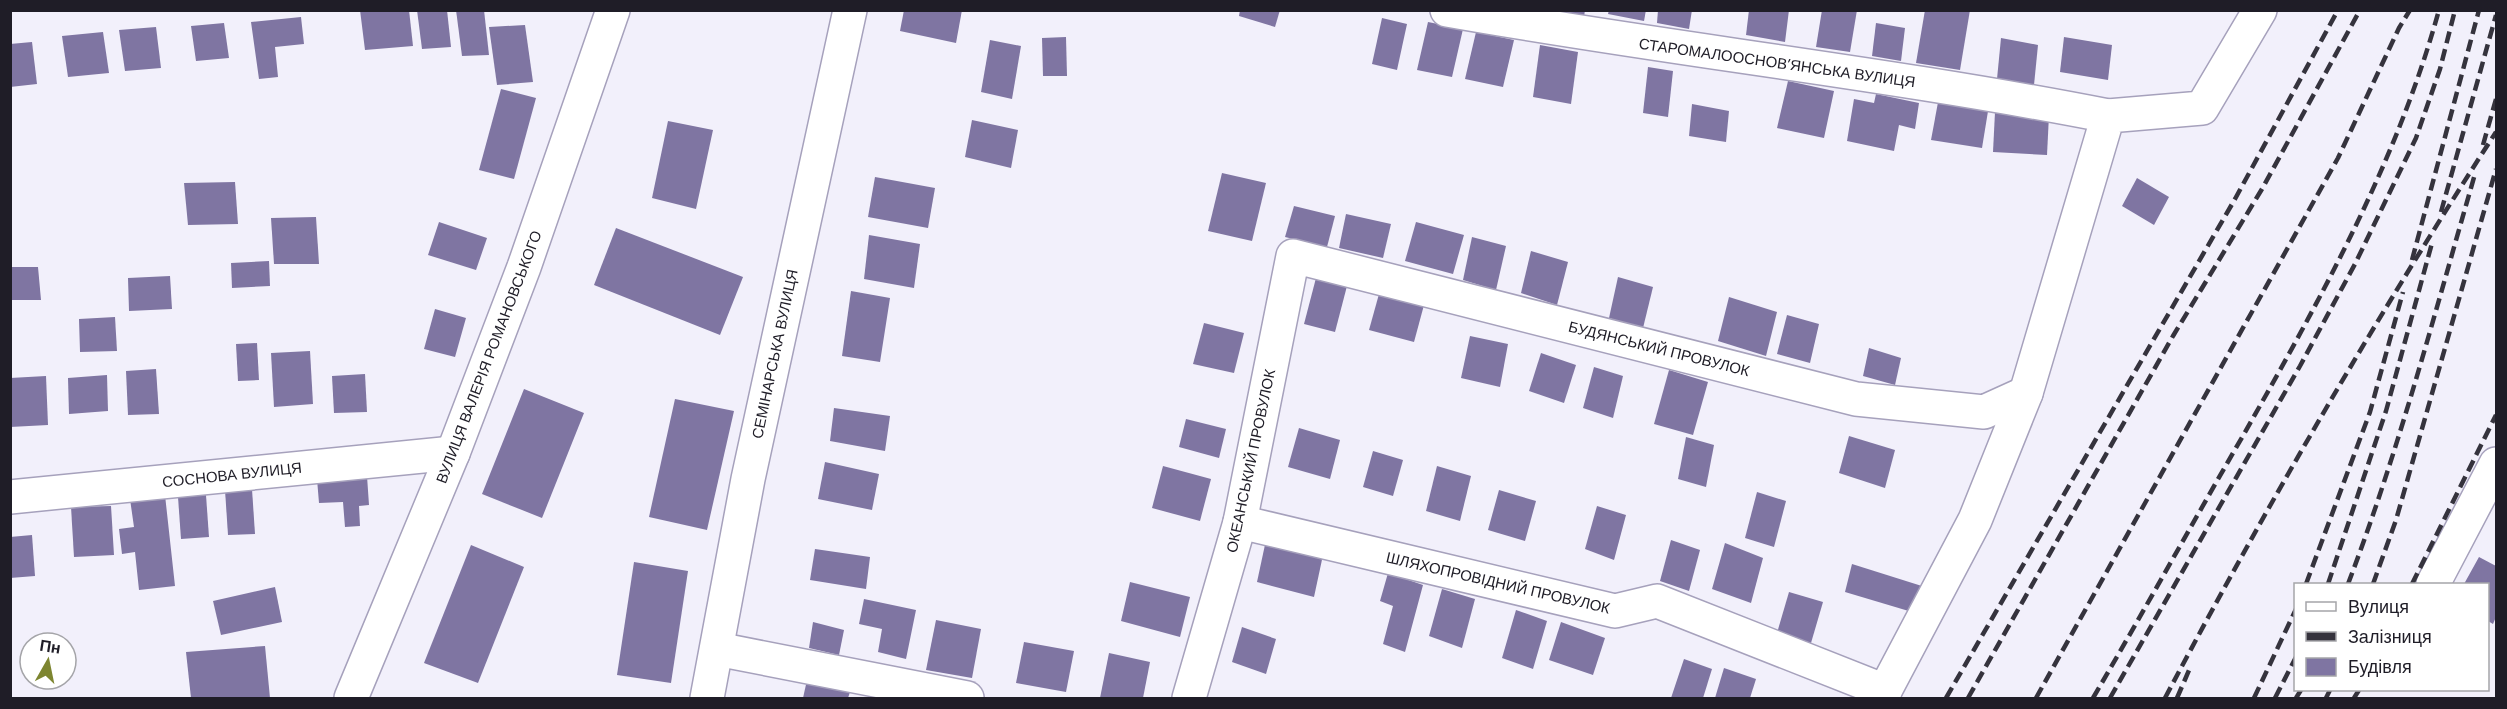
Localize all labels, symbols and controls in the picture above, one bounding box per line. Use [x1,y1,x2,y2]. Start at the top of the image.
street label: СТАРОМАЛООСНОВ’ЯНСЬКА ВУЛИЦЯ [1637,34,1917,92]
street label: ВУЛИЦЯ ВАЛЕРІЯ РОМАНОВСЬКОГО [431,228,547,486]
street label: СЕМІНАРСЬКА ВУЛИЦЯ [747,267,803,441]
street label: БУДЯНСЬКИЙ ПРОВУЛОК [1566,317,1752,381]
street label: ОКЕАНСЬКИЙ ПРОВУЛОК [1222,367,1280,555]
street label: СОСНОВА ВУЛИЦЯ [161,458,303,492]
street label: ШЛЯХОПРОВІДНИЙ ПРОВУЛОК [1384,547,1612,619]
legend [2294,583,2489,691]
text: Вулиця [2348,595,2409,619]
text: Залізниця [2348,625,2432,649]
north arrow [18,631,78,691]
text: Пн [38,635,62,659]
text: Будівля [2348,655,2412,679]

